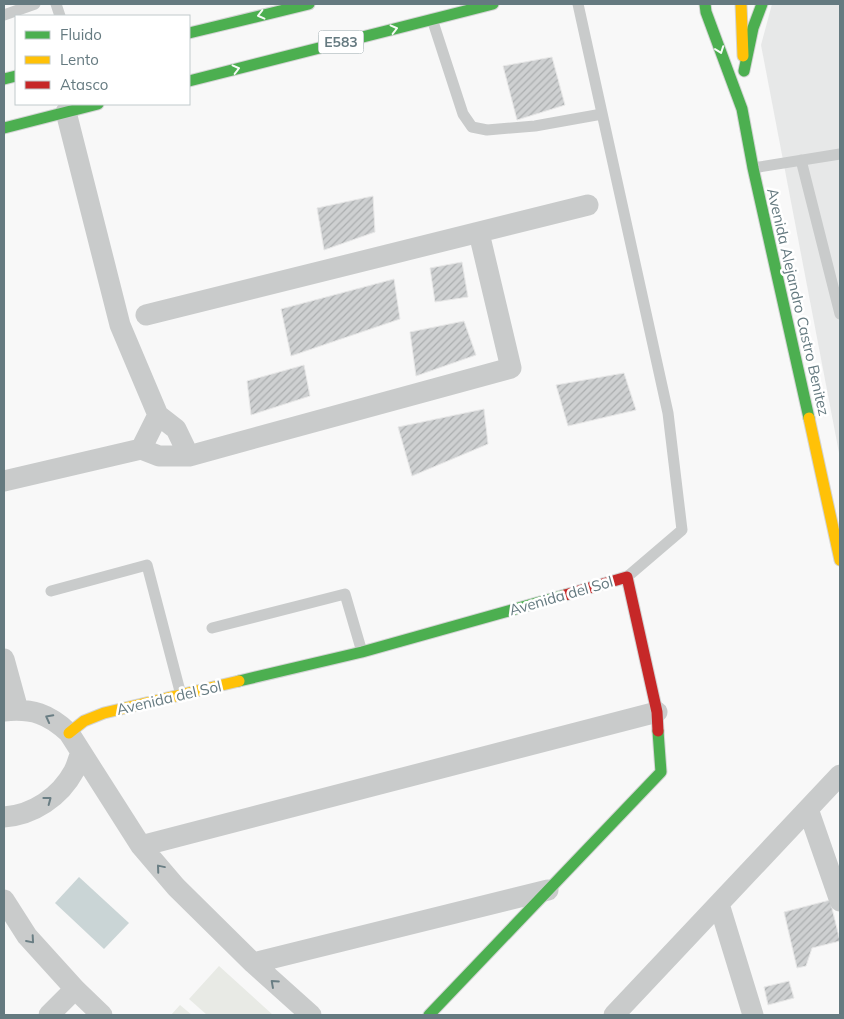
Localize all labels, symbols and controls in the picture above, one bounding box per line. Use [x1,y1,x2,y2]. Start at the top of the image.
one-way arrow [257,9,266,20]
legend [15,15,190,105]
one-way arrow [389,24,398,35]
text: Fluido [60,25,102,44]
road number: E583 [318,31,364,54]
one-way arrow [714,45,724,54]
text: Lento [60,50,99,69]
one-way arrow [232,64,240,75]
text: Atasco [60,75,108,94]
street label: Avenida Alejandro Castro Benitez [763,186,834,418]
street label: Avenida del Sol [507,572,615,619]
street label: Avenida del Sol [115,676,223,719]
one-way arrow [46,715,55,725]
one-way arrow [42,797,52,806]
one-way arrow [156,864,165,873]
one-way arrow [26,934,34,943]
one-way arrow [271,979,280,988]

